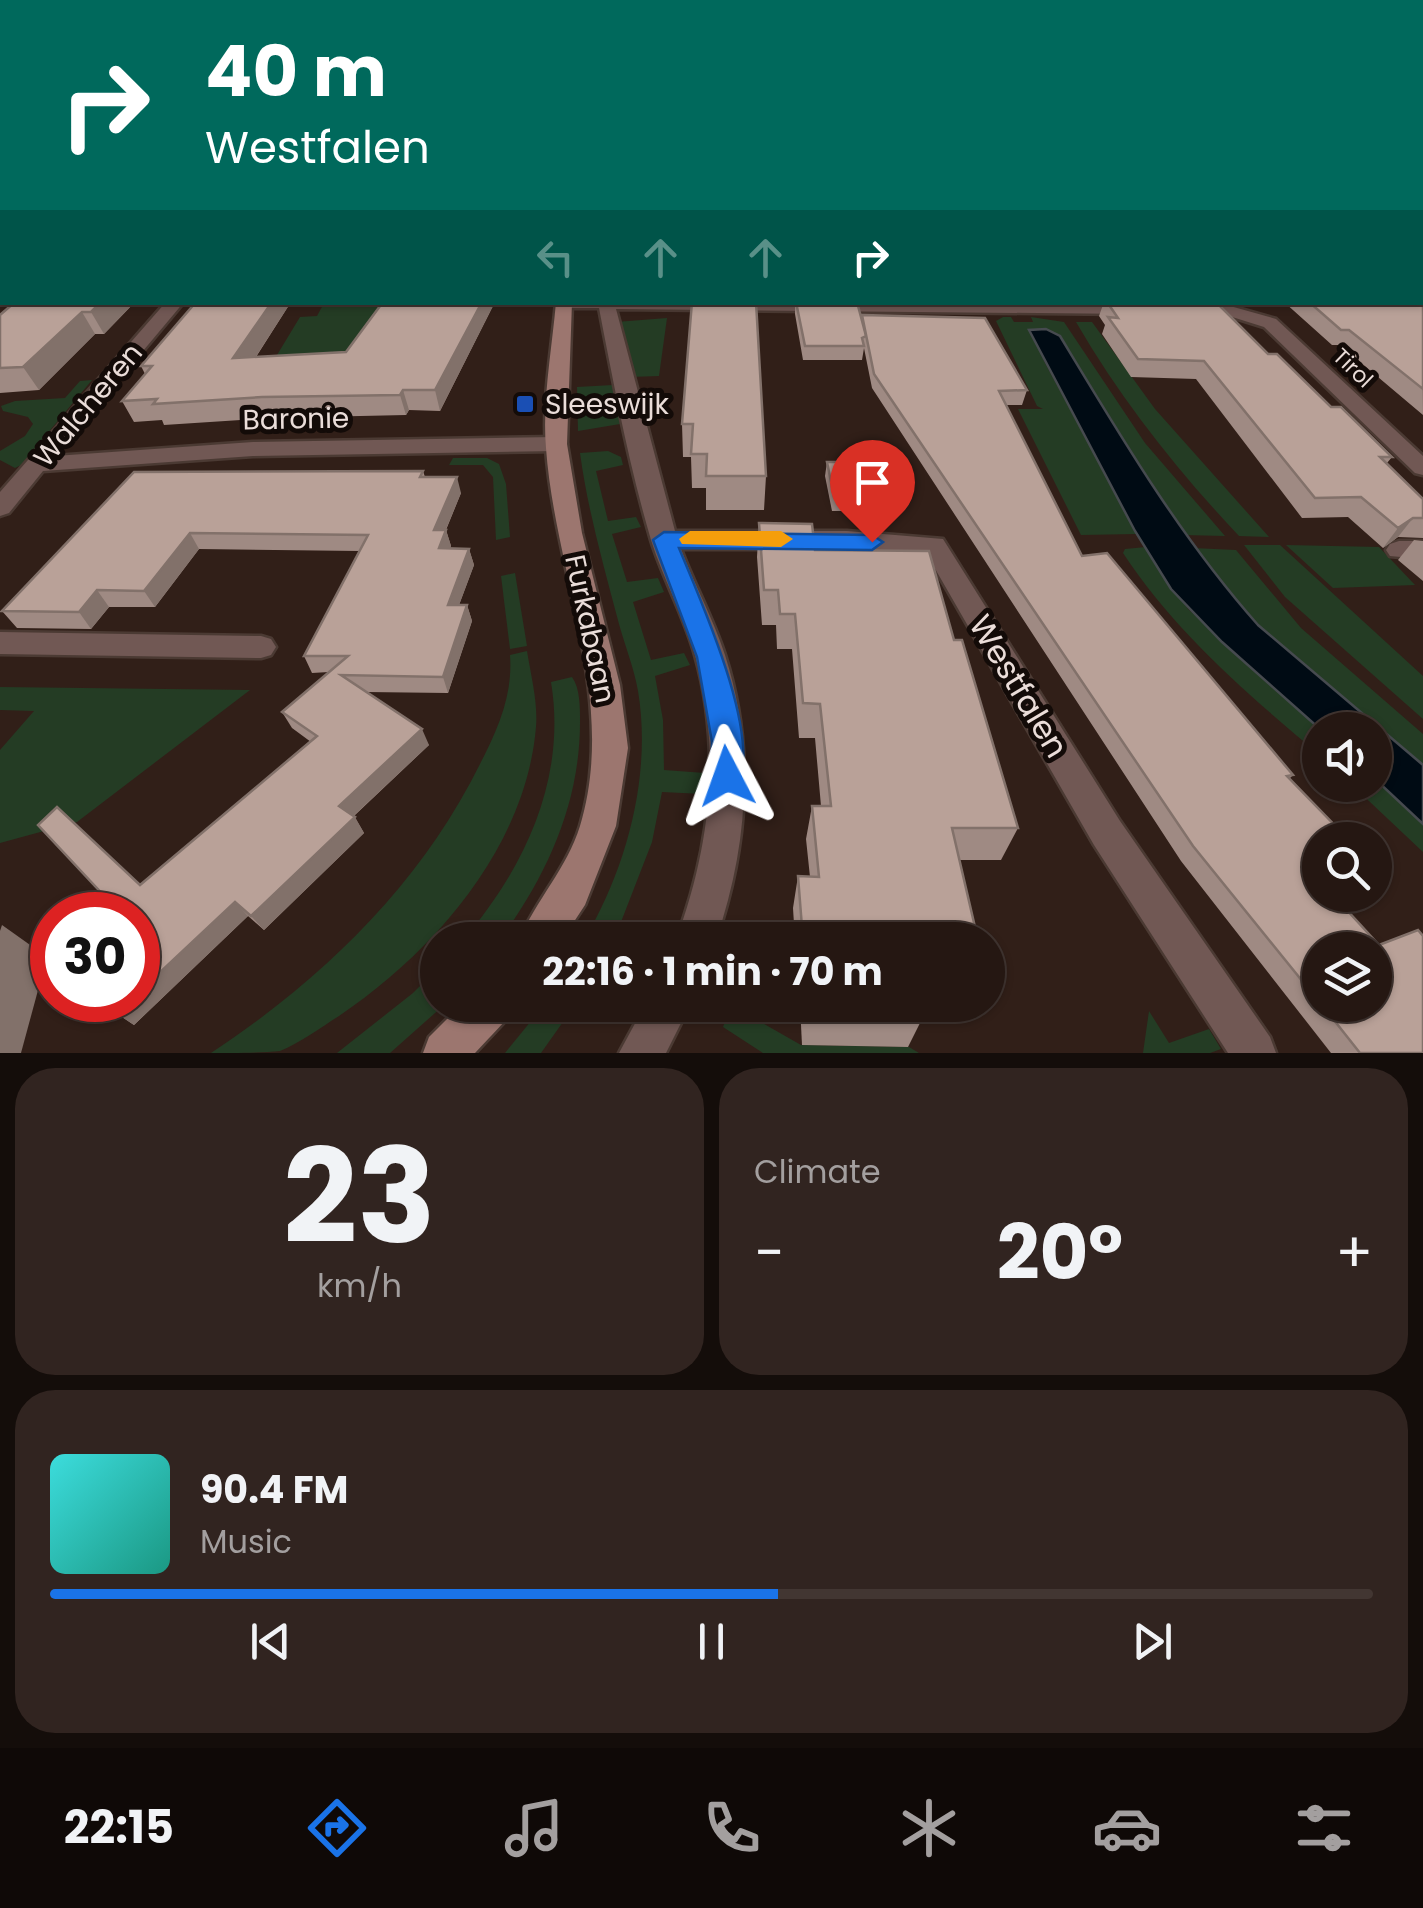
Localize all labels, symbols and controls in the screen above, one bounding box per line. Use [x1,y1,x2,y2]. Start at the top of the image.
text: 40 m [205,22,387,121]
icon: right [40,40,170,170]
text: Westfalen [205,116,430,179]
icon: left [528,230,583,285]
icon: ahead [633,230,688,285]
icon: ahead [738,230,793,285]
icon: right [843,230,898,285]
street label: Walcheren [24,335,152,475]
street label: Tirol [1326,341,1380,395]
place label: Sleeswijk [545,385,669,424]
marker: Sleeswijk [514,393,536,415]
street label: Baronie [242,399,350,439]
pin [830,440,915,543]
icon: arrive [845,455,900,510]
street label: Furkabaan [555,551,625,707]
street label: Westfalen [959,606,1079,766]
map controls [1302,712,1392,1022]
button: sound [1302,712,1392,802]
position arrow [675,724,779,828]
button: search [1302,822,1392,912]
speed limit sign: 30 [30,892,160,1022]
button: layers [1302,932,1392,1022]
text: 22:16 · 1 min · 70 m [542,945,883,998]
text: 23 [283,1105,436,1288]
text: Climate [754,1149,881,1194]
text: 20° [997,1200,1123,1305]
text: − [754,1214,784,1291]
text: + [1335,1214,1373,1291]
text: km/h [317,1263,402,1308]
text: 90.4 FM [200,1463,348,1516]
text: Music [200,1519,292,1564]
icon: previous [243,1614,298,1669]
icon: pause [684,1614,739,1669]
icon: next [1125,1614,1180,1669]
icon: directions [302,1793,372,1863]
icon: music [499,1793,569,1863]
icon: phone [697,1793,767,1863]
icon: climate [894,1793,964,1863]
icon: car [1092,1793,1162,1863]
icon: filters [1289,1793,1359,1863]
text: 22:15 [64,1796,174,1859]

